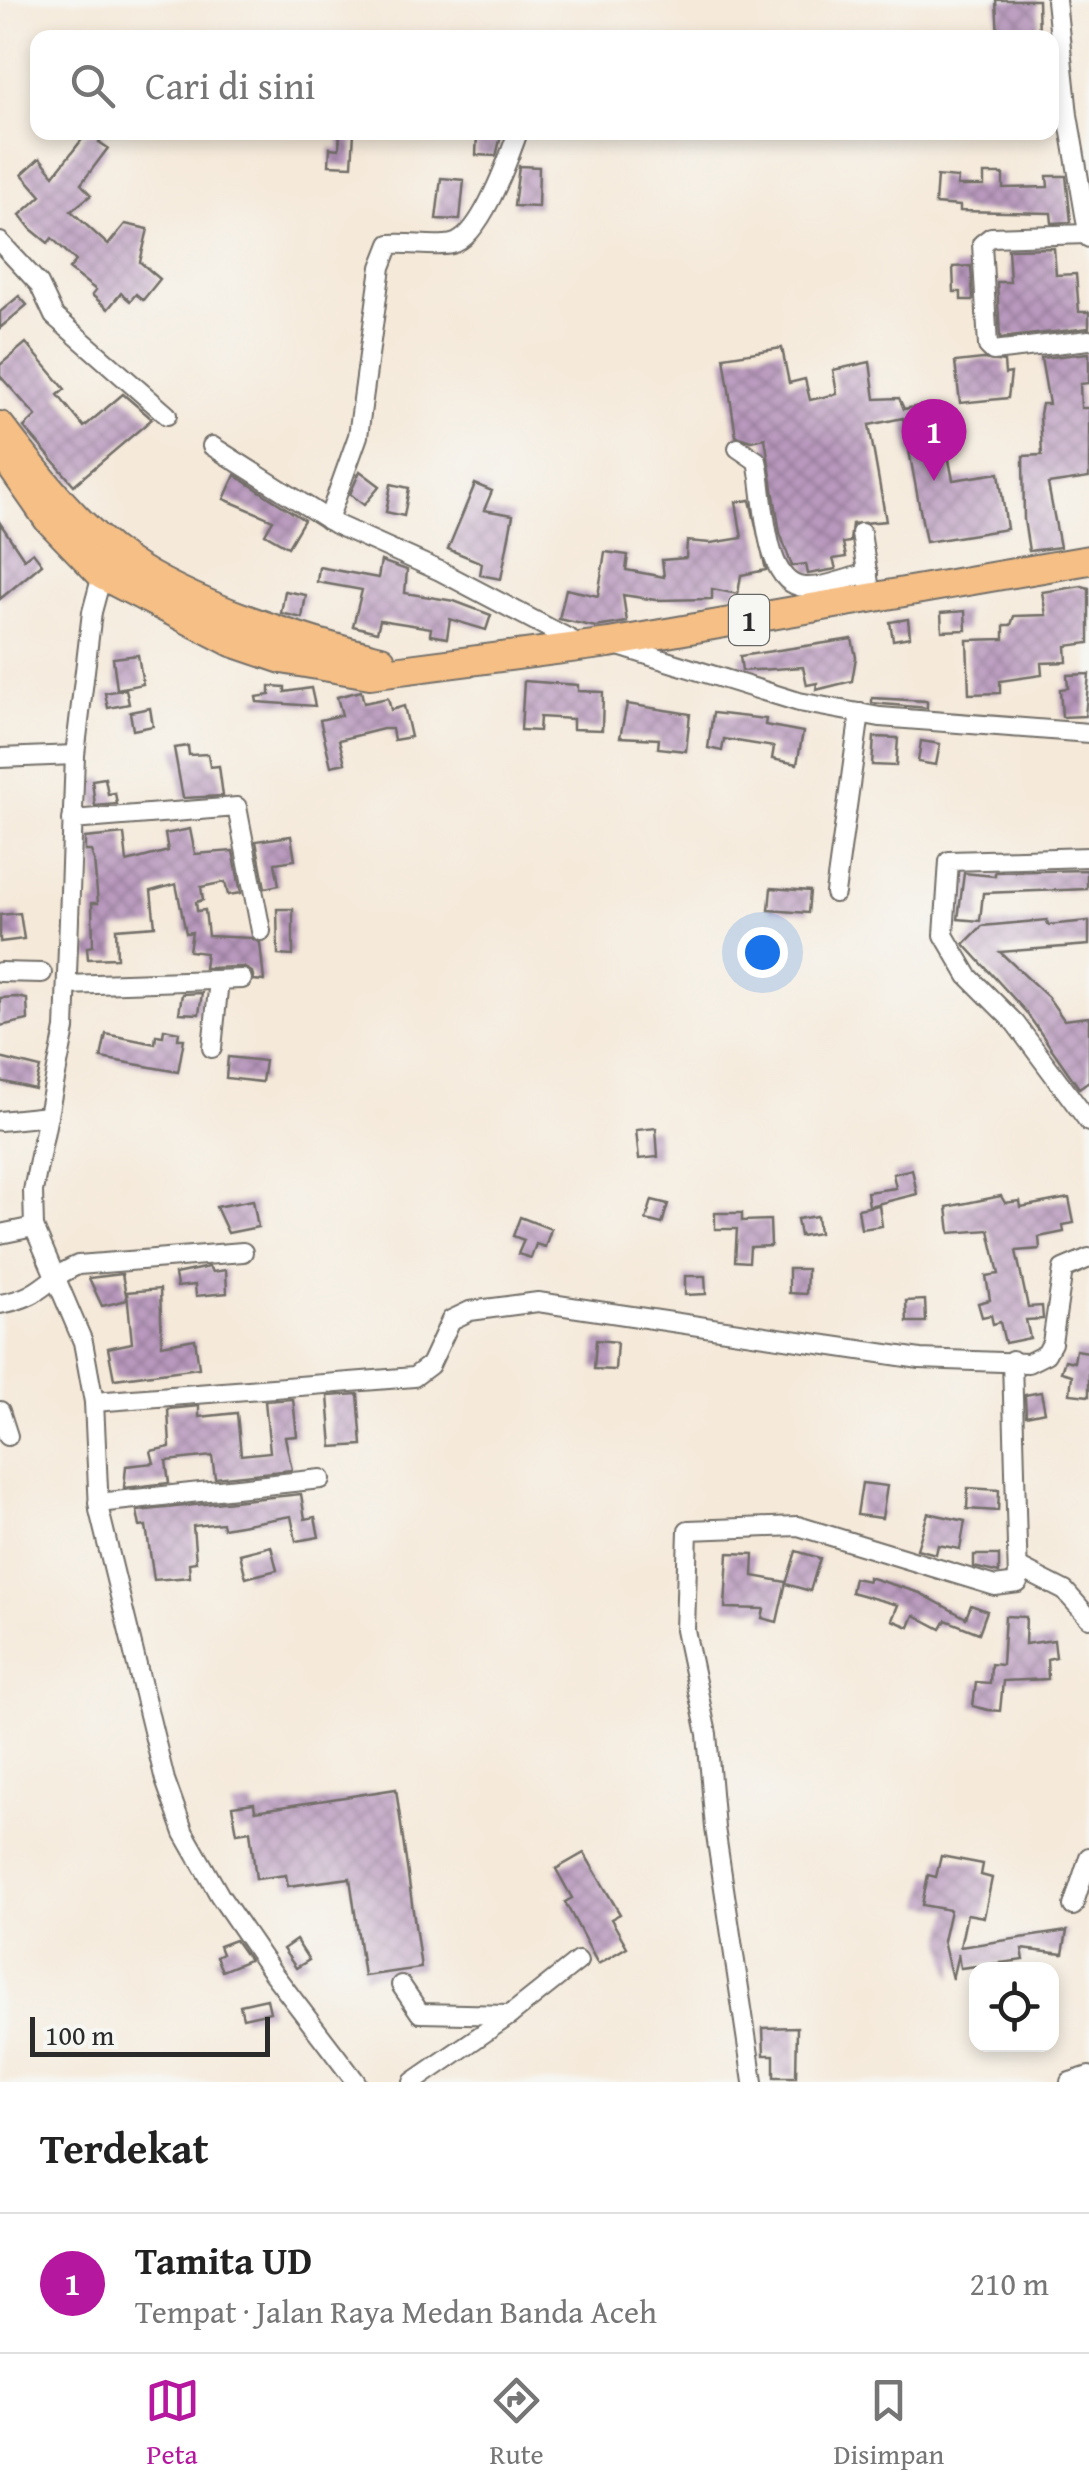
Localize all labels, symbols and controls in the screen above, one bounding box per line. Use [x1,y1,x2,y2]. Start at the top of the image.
search box [30,30,1059,140]
text: Cari di sini [145,57,315,113]
icon: search [65,58,120,113]
pin: 1 [902,398,966,481]
road number: 1 [729,595,769,645]
your location [737,927,788,978]
map controls [969,1962,1059,2052]
button: locate [969,1962,1059,2052]
scale bar [30,2012,270,2056]
text: 100 m [45,2014,114,2055]
text: Terdekat [40,2117,209,2178]
text: Tamita UD [135,2232,312,2288]
text: 1 [64,2260,81,2307]
text: 210 m [970,2260,1049,2307]
text: Tempat · Jalan Raya Medan Banda Aceh [135,2288,657,2335]
tab: Peta [145,2373,200,2474]
tab: Rute [489,2373,544,2474]
tab: Disimpan [833,2373,944,2474]

